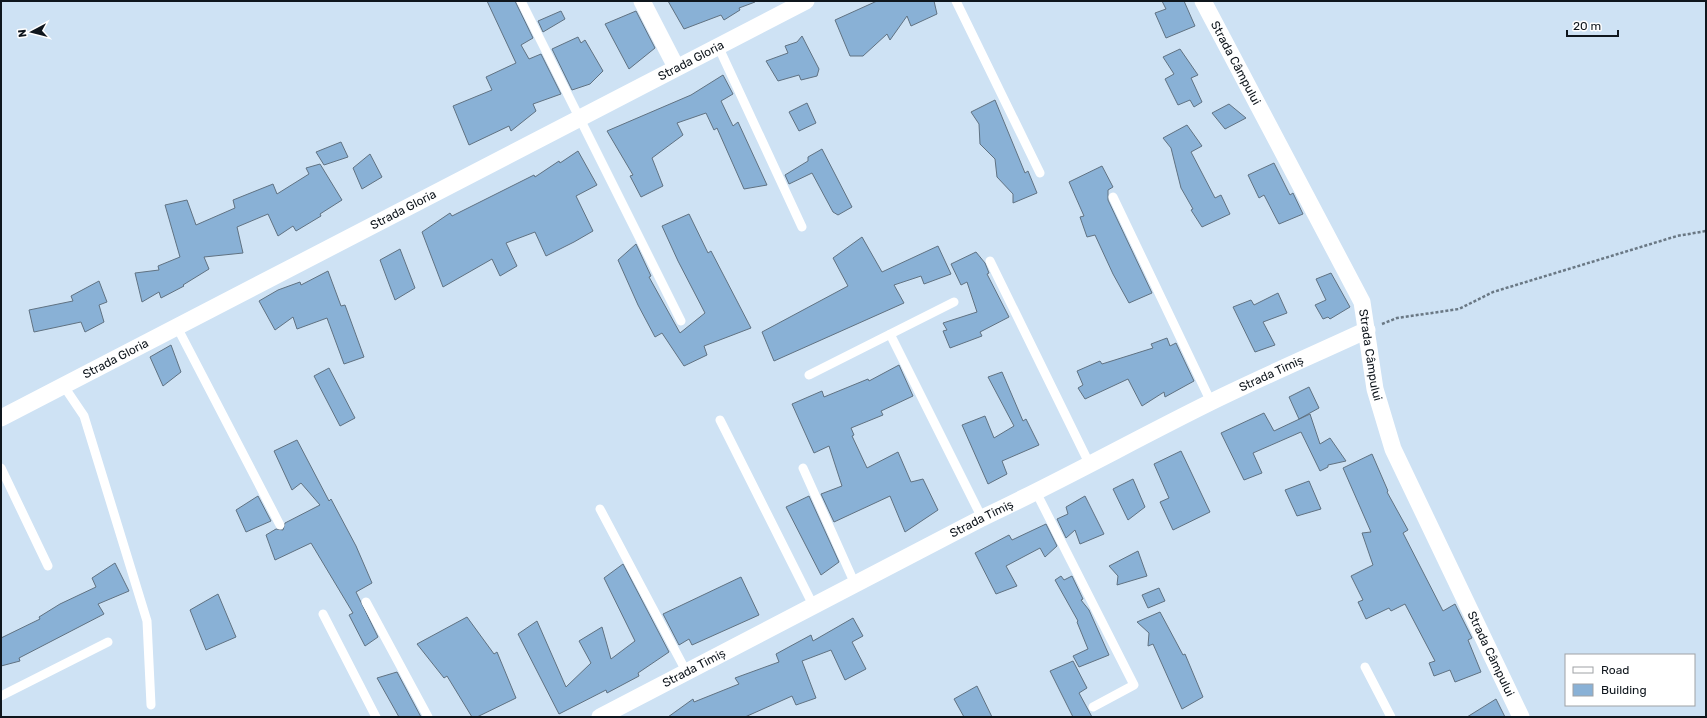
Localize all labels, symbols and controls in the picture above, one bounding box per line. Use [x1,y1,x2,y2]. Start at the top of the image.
north arrow [12,12,52,52]
scale bar [1567,12,1618,38]
street label: Strada Câmpului [1208,19,1264,107]
text: 20 m [1573,19,1601,33]
text: N [16,28,30,38]
street label: Strada Gloria [656,38,726,83]
street label: Strada Gloria [368,187,438,232]
street label: Strada Câmpului [1356,308,1385,403]
street label: Strada Gloria [80,336,151,381]
street label: Strada Timiș [1237,353,1306,395]
street label: Strada Timiș [947,497,1016,541]
street label: Strada Câmpului [1465,609,1517,699]
street label: Strada Timiș [660,646,728,690]
legend [1565,654,1695,706]
text: Road [1601,663,1629,677]
text: Building [1601,683,1647,697]

